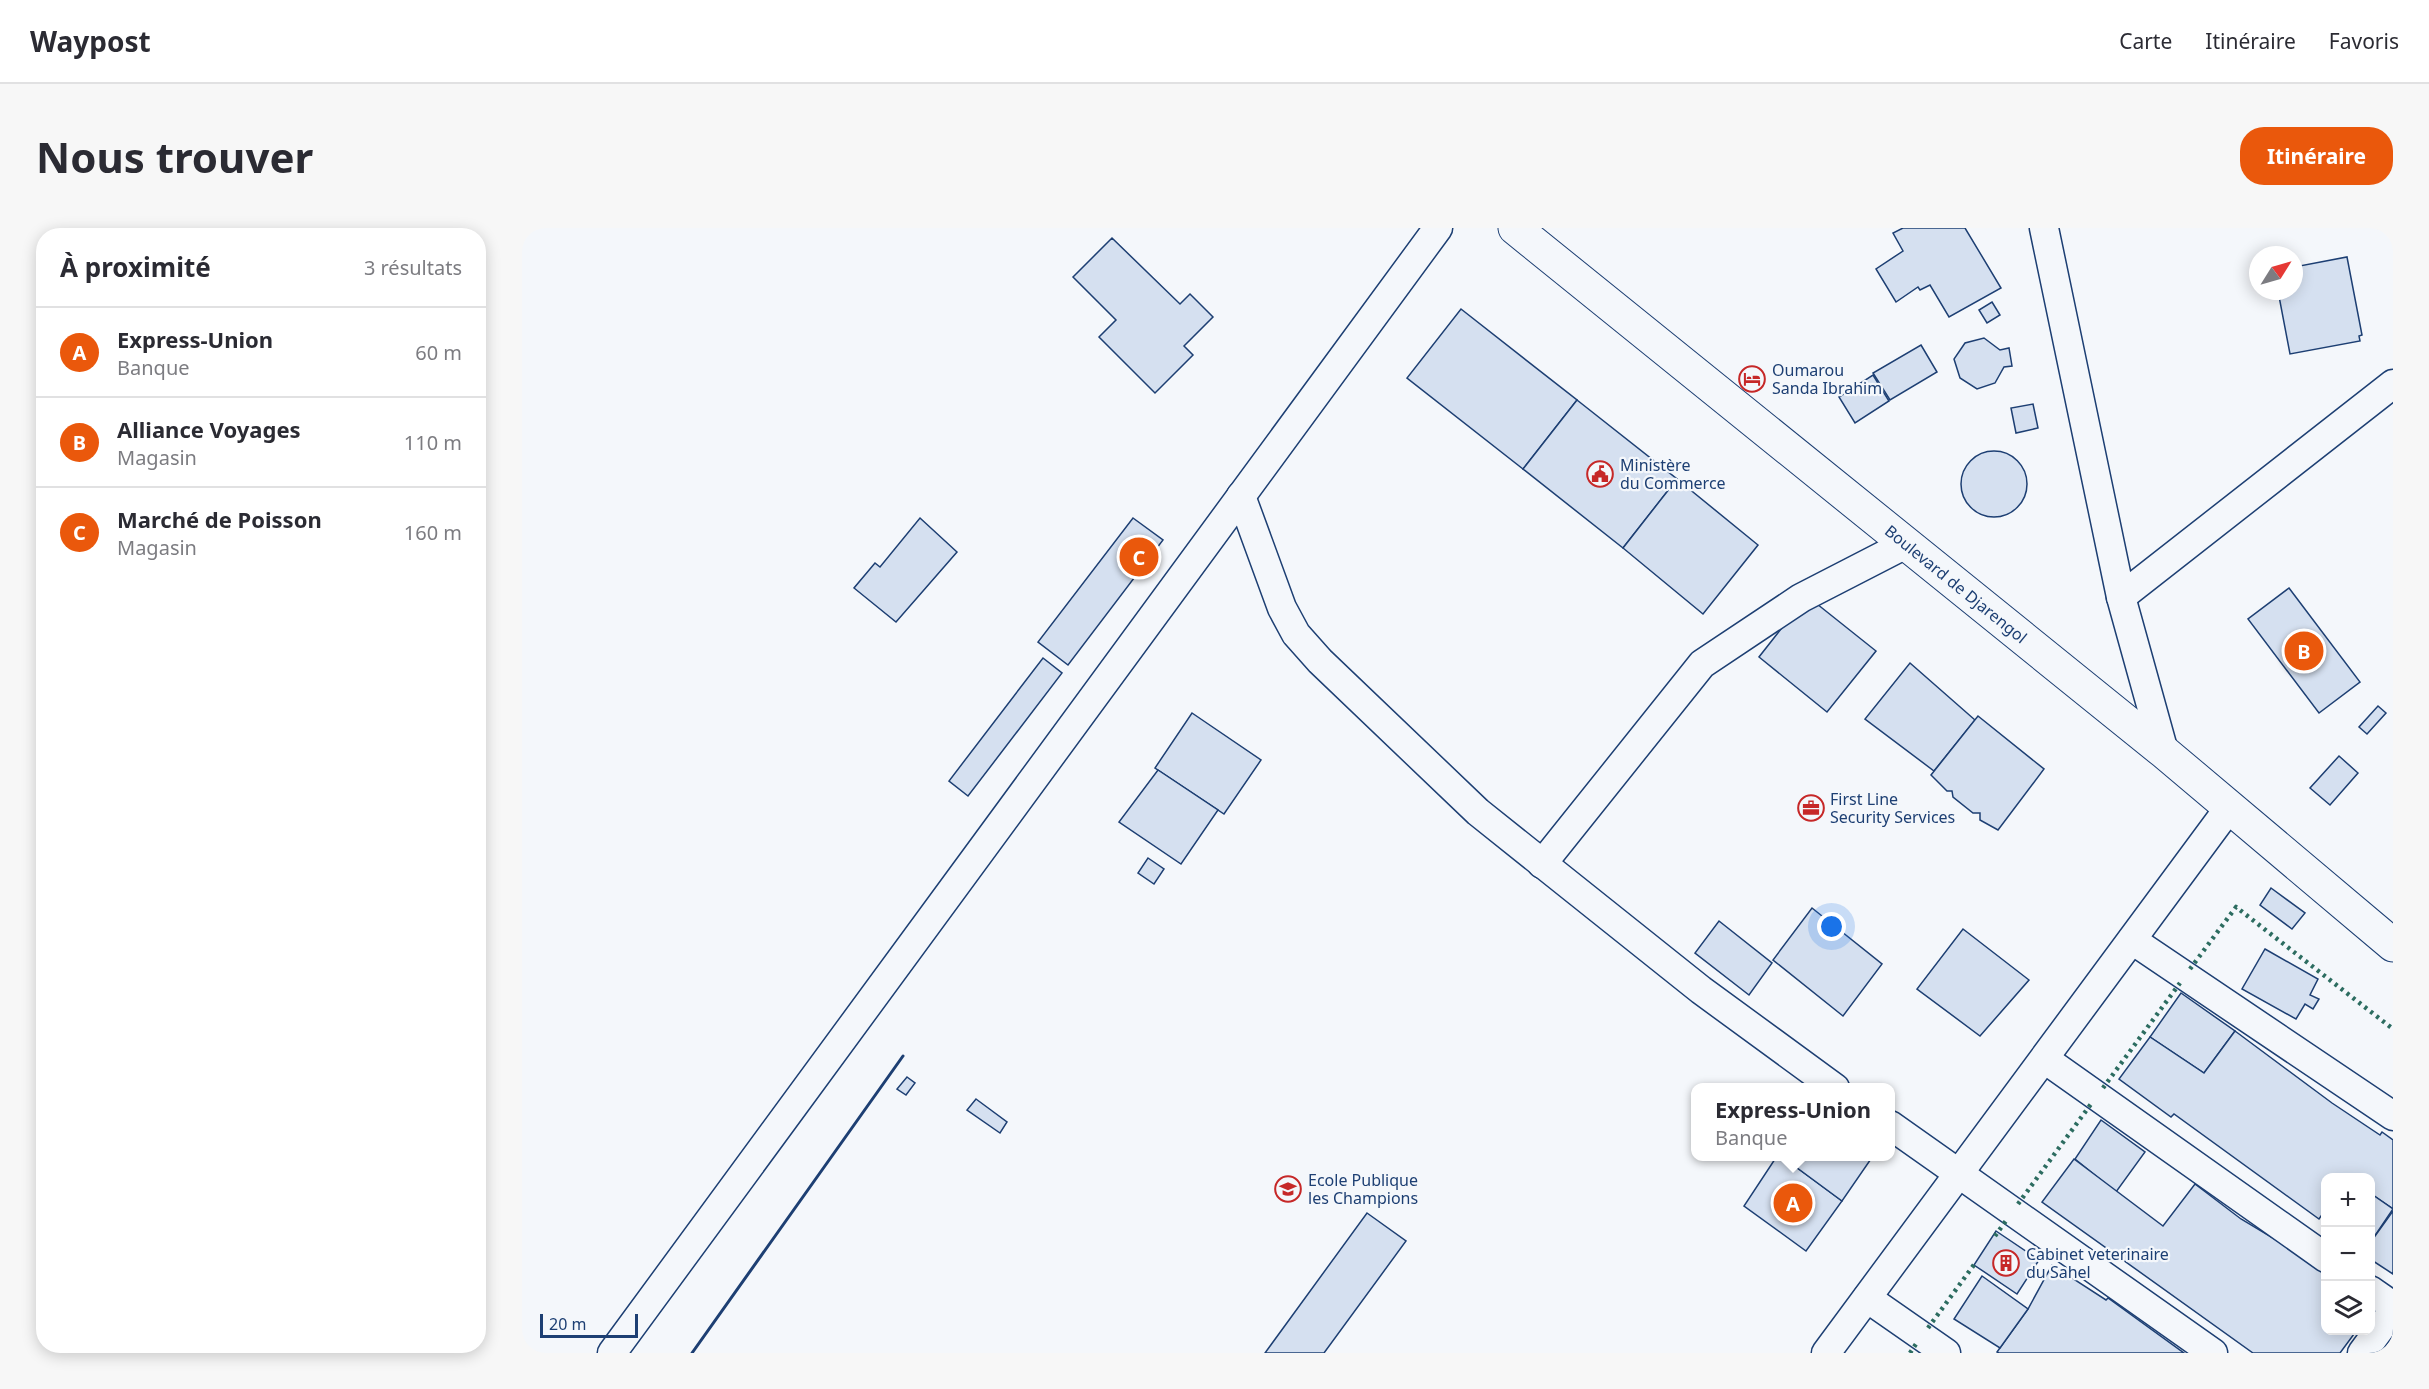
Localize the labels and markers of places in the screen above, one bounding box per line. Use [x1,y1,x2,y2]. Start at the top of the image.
place label: Oumarou Sanda Ibrahim [1772,359,1882,399]
hotel icon: Oumarou Sanda Ibrahim [1737,364,1767,394]
place label: Ministère du Commerce [1620,454,1726,494]
public building icon: Ministère du Commerce [1585,459,1615,489]
pin: C [1120,534,1158,580]
pin: B [2284,628,2324,674]
place label: First Line Security Services [1830,788,1955,828]
office icon: First Line Security Services [1796,793,1826,823]
place label: Ecole Publique les Champions [1308,1169,1418,1209]
school or university icon: Ecole Publique les Champions [1273,1174,1303,1204]
pin: A [1774,1180,1812,1226]
place label: Cabinet veterinaire du Sahel [2026,1243,2169,1283]
building icon: Cabinet veterinaire du Sahel [1991,1248,2021,1278]

